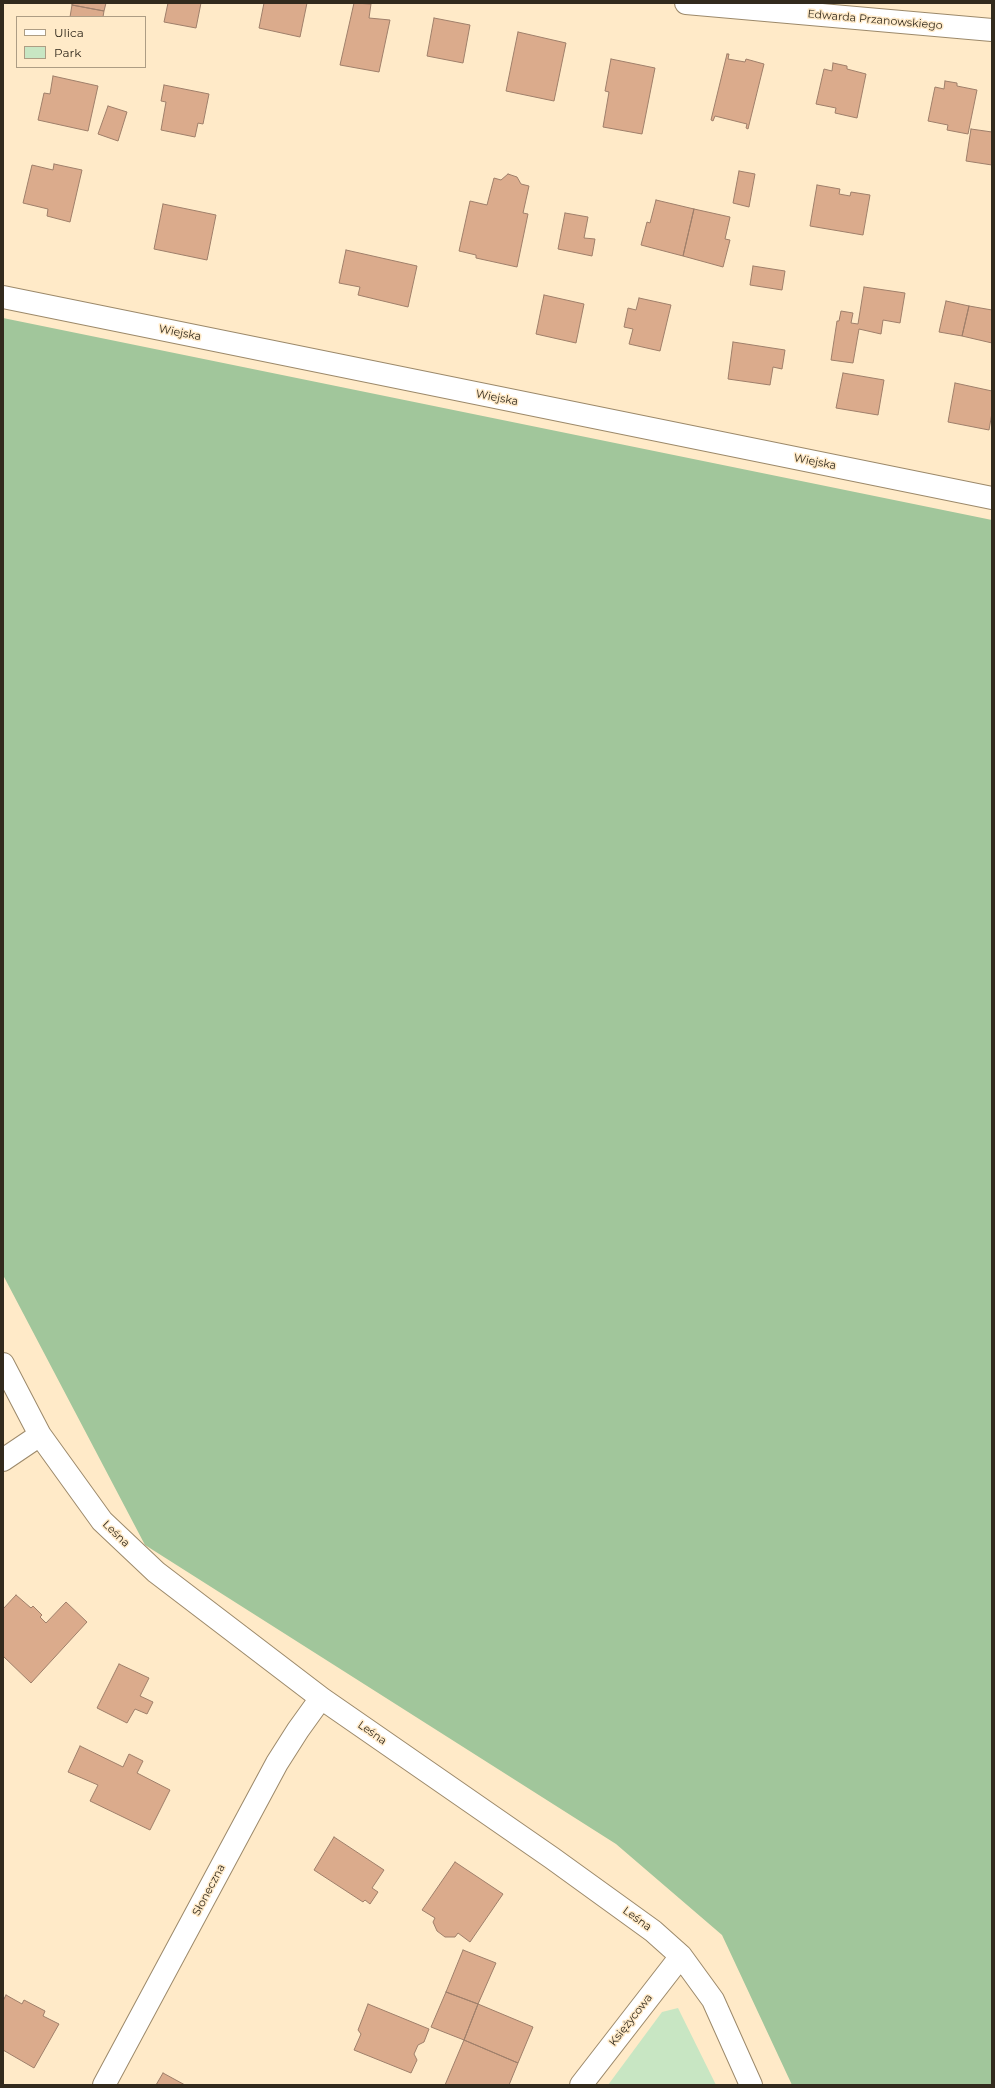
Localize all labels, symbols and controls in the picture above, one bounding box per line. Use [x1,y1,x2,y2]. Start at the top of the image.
street label: Edwarda Przanowskiego [807,8,943,32]
legend [16,16,146,68]
text: Ulica [54,25,84,40]
text: Park [54,45,81,60]
street label: Wiejska [158,322,202,344]
street label: Wiejska [475,387,519,409]
street label: Wiejska [793,451,837,473]
street label: Leśna [100,1518,132,1550]
street label: Leśna [355,1718,389,1748]
street label: Słoneczna [190,1862,228,1918]
street label: Leśna [620,1904,654,1934]
street label: Księżycowa [607,1991,655,2049]

